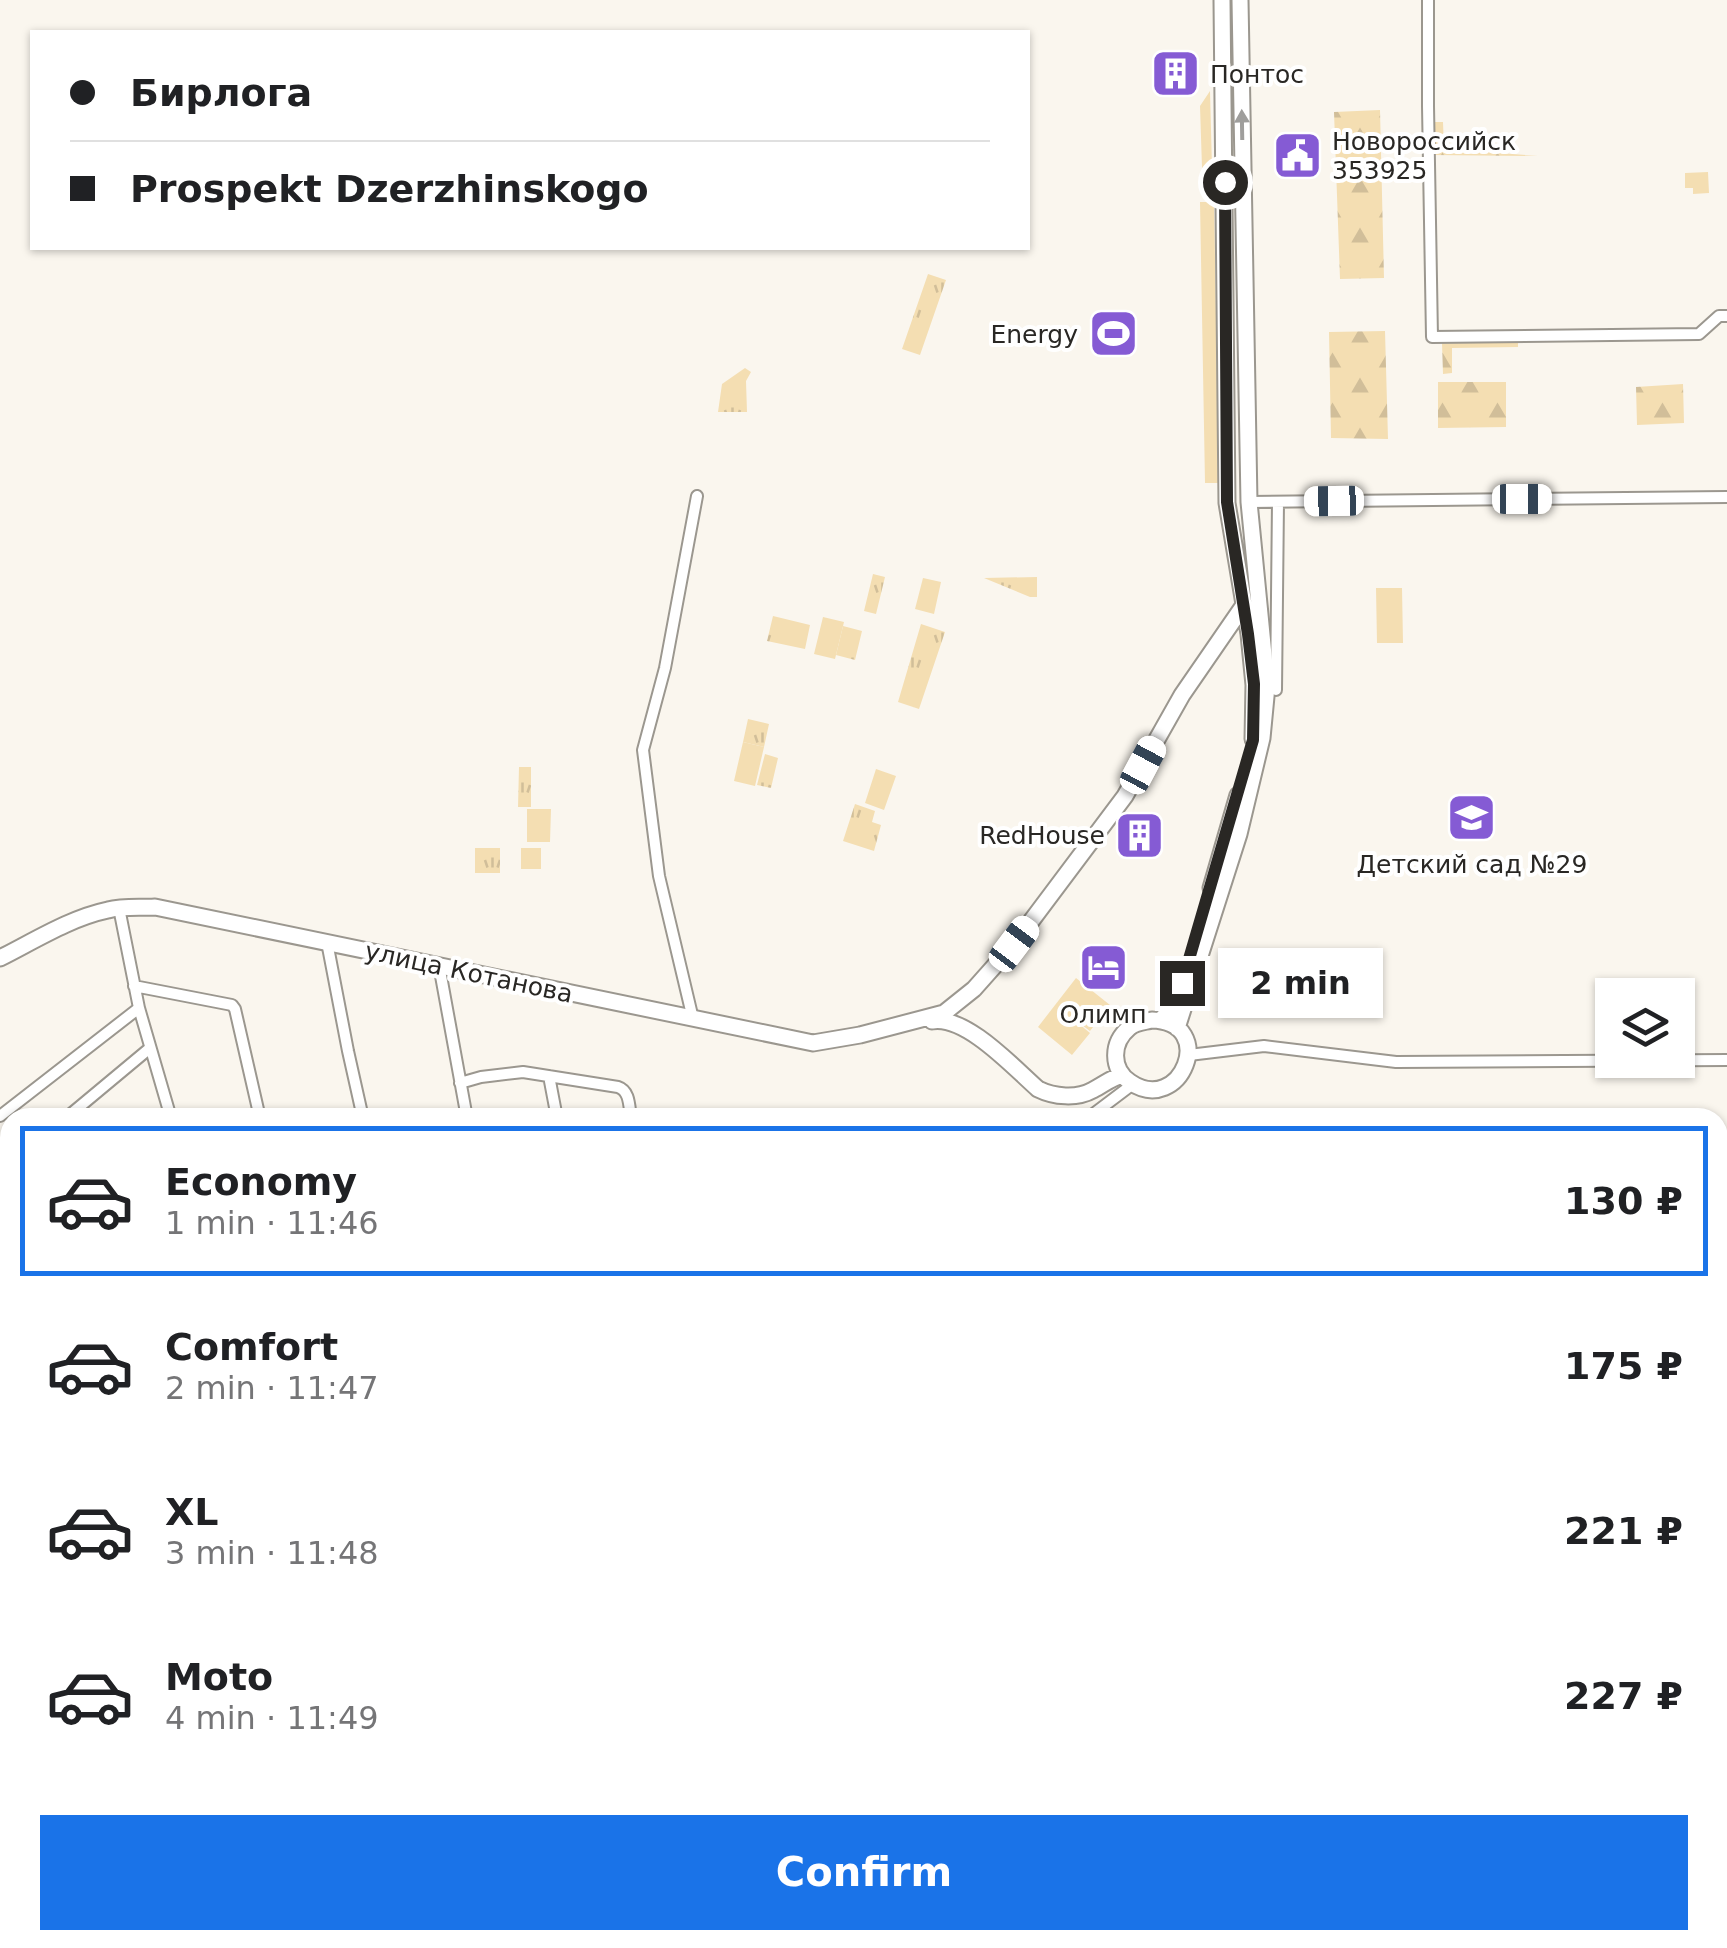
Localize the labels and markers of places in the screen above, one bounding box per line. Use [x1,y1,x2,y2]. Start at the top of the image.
building icon: Понтос [1149,48,1201,100]
place label: Понтос [1210,60,1304,89]
place label: Новороссийск 353925 [1332,127,1516,185]
public building icon: Новороссийск 353925 [1271,129,1323,181]
sports icon: Energy [1087,308,1139,360]
place label: Energy [990,320,1078,349]
school or university icon: Детский сад №29 [1446,792,1498,844]
building icon: RedHouse [1114,809,1166,861]
place label: RedHouse [979,821,1105,850]
place label: Детский сад №29 [1357,850,1587,879]
hotel icon: Олимп [1077,942,1129,994]
place label: Олимп [1059,1000,1147,1029]

